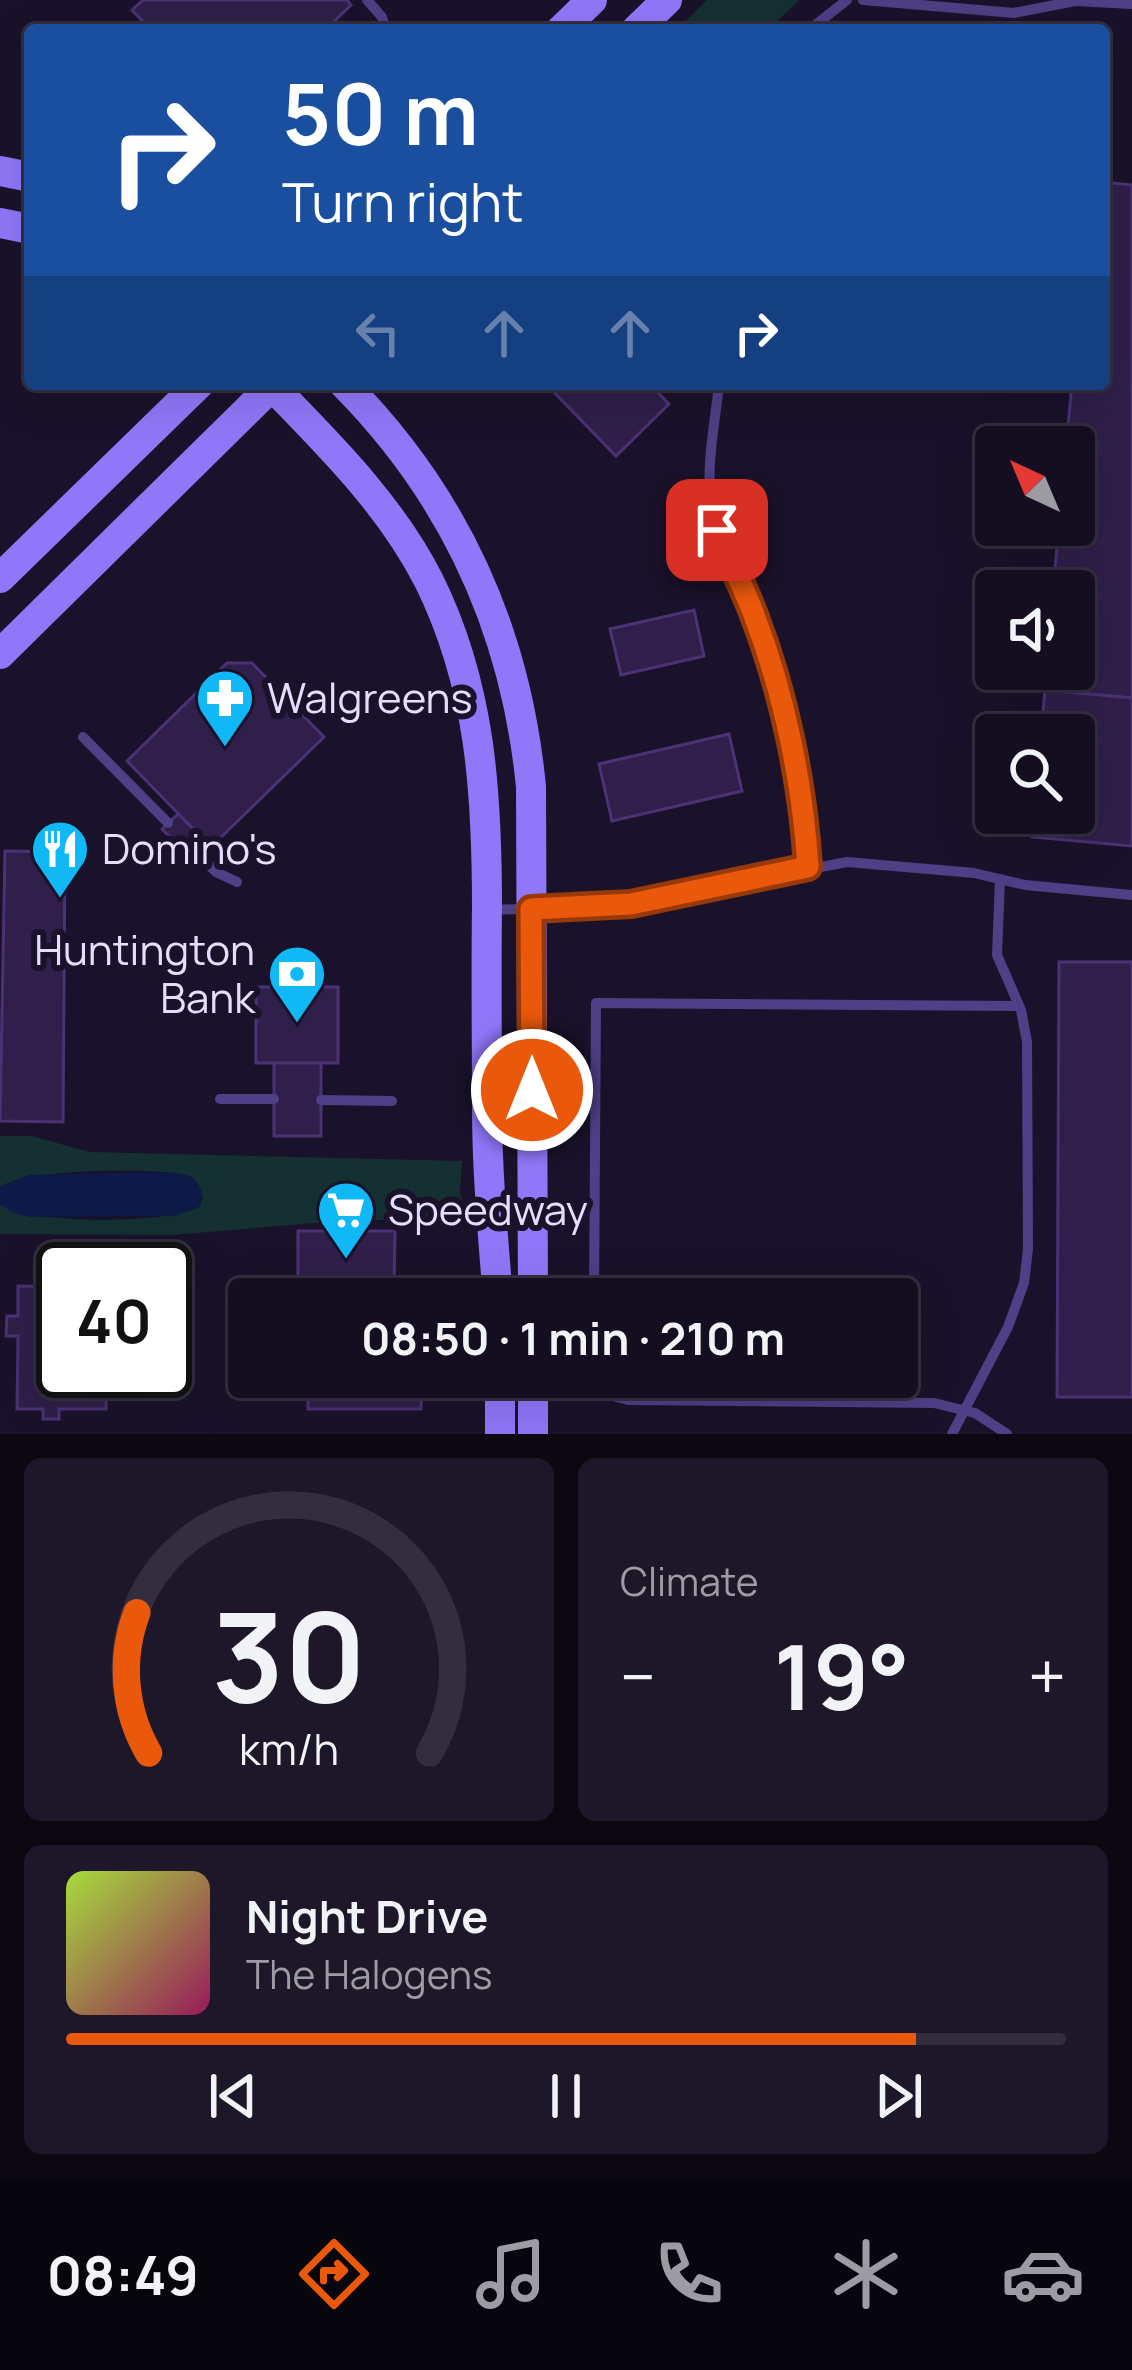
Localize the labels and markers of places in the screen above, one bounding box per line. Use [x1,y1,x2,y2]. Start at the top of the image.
pin [666,479,768,581]
pharmacy icon: Walgreens [194,667,256,749]
place label: Walgreens [267,668,473,726]
restaurant icon: Domino's [29,818,91,900]
place label: Domino's [102,819,277,877]
place label: Huntington Bank [34,920,256,1026]
bank icon: Huntington Bank [266,943,328,1025]
supermarket icon: Speedway [315,1179,377,1261]
place label: Speedway [388,1180,588,1238]

